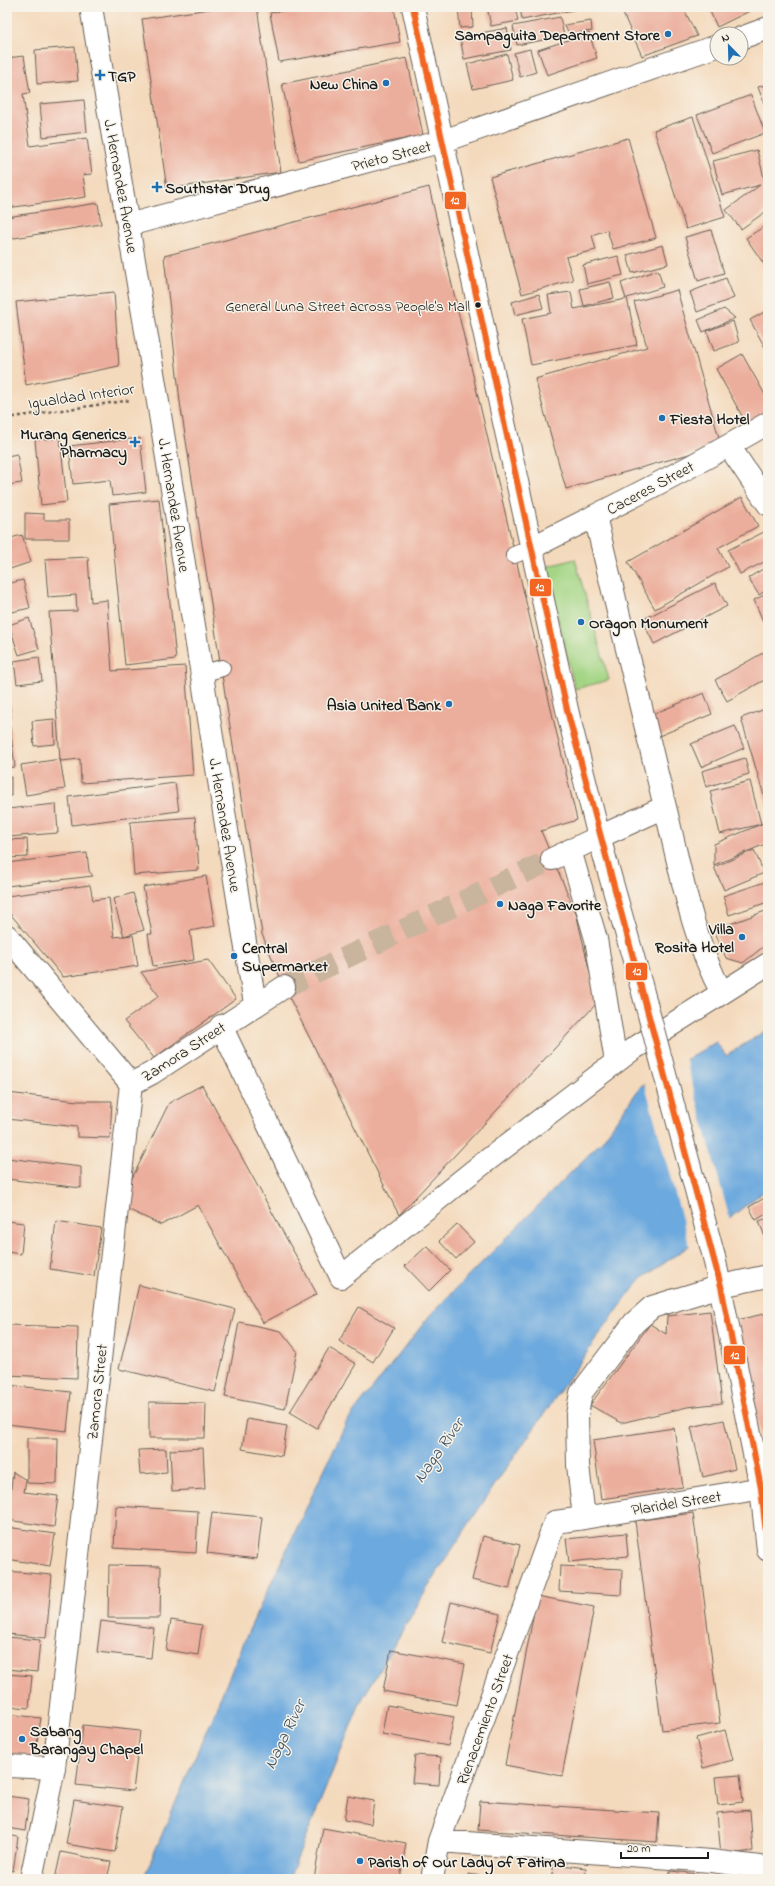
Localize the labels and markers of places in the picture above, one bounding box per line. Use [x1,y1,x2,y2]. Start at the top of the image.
place label: Sampaguita Department Store [455,24,661,49]
marker: Sampaguita Department Store [663,29,673,39]
place label: TGP [108,65,136,89]
marker: TGP [95,70,105,80]
place label: New China [310,73,378,97]
marker: New China [381,78,391,88]
place label: Southstar Drug [165,177,270,202]
marker: Southstar Drug [152,182,162,192]
place label: General Luna Street across People's Mall [225,296,470,318]
marker: General Luna Street across People's Mall [473,300,483,310]
place label: Fiesta Hotel [669,408,750,432]
marker: Fiesta Hotel [657,413,667,423]
place label: Murang Generics Pharmacy [20,423,127,466]
marker: Murang Generics Pharmacy [130,437,140,447]
place label: Oragon Monument [589,612,709,637]
marker: Oragon Monument [576,617,586,627]
place label: Asia United Bank [327,694,442,718]
marker: Asia United Bank [444,699,454,709]
place label: Naga Favorite [508,894,602,919]
marker: Naga Favorite [495,899,505,909]
place label: Villa Rosita Hotel [654,918,734,960]
marker: Villa Rosita Hotel [737,932,747,942]
place label: Central Supermarket [242,937,328,979]
marker: Central Supermarket [229,951,239,961]
place label: Sabang Barangay Chapel [29,1720,144,1763]
marker: Sabang Barangay Chapel [17,1734,27,1744]
place label: Parish of Our Lady of Fatima [368,1851,566,1876]
marker: Parish of Our Lady of Fatima [355,1856,365,1866]

